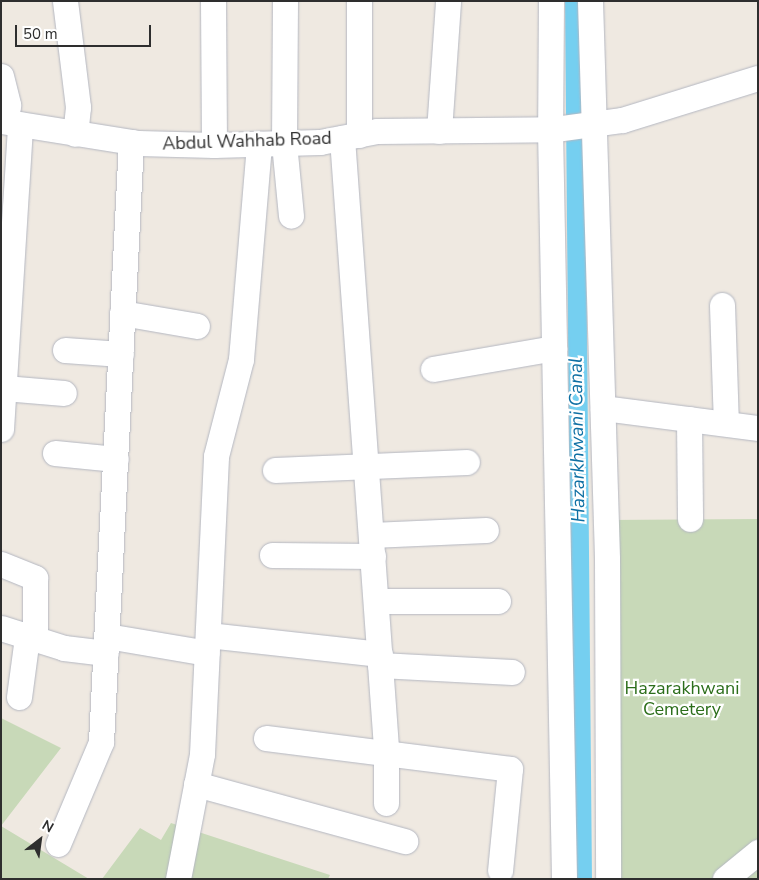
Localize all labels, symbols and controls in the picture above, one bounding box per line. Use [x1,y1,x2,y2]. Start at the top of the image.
scale bar [18,15,154,47]
text: 50 m [23,24,58,44]
street label: Abdul Wahhab Road [162,127,332,155]
water label: Hazarkhwani Canal [565,357,591,523]
park label: Hazarakhwani Cemetery [625,678,739,721]
north arrow [15,815,65,865]
text: N [38,816,57,837]

